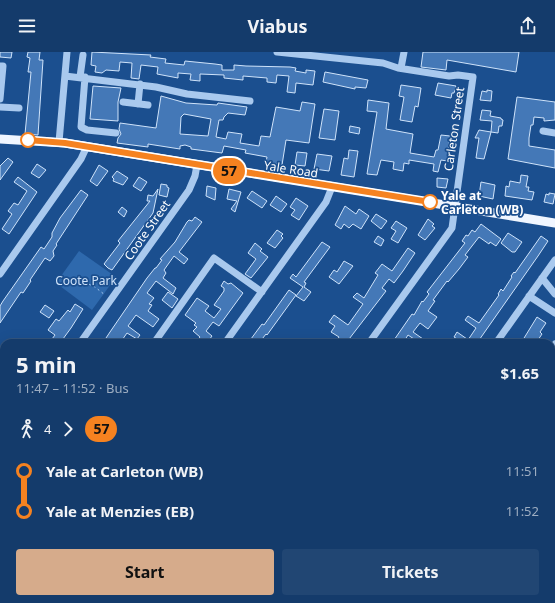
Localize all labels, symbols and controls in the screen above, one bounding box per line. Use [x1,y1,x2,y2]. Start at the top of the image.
text: Viabus [248,14,307,38]
icon: menu [16,15,38,37]
icon: share [517,15,539,37]
street label: Carleton Street [440,85,468,172]
unlabelled marker [20,132,36,148]
street label: Yale Road [263,156,319,182]
line badge: 57 [211,158,247,184]
text: 57 [221,161,237,180]
place label: Yale at Carleton (WB) [441,187,523,218]
marker: Yale at Carleton (WB) [422,194,438,210]
street label: Coote Street [120,196,174,263]
park label: Coote Park [55,272,117,289]
text: 5 min [16,349,77,379]
text: $1.65 [500,363,539,383]
text: 11:47 – 11:52 · Bus [16,379,129,397]
icon: walk [16,418,38,440]
icon: forward [57,418,79,440]
text: 57 [93,419,109,438]
text: 4 [44,420,51,438]
text: Yale at Carleton (WB) [46,461,203,481]
text: 11:51 [506,462,539,480]
text: Yale at Menzies (EB) [46,501,194,521]
text: 11:52 [506,502,539,520]
button: Start [16,549,274,595]
button: Tickets [282,549,539,595]

